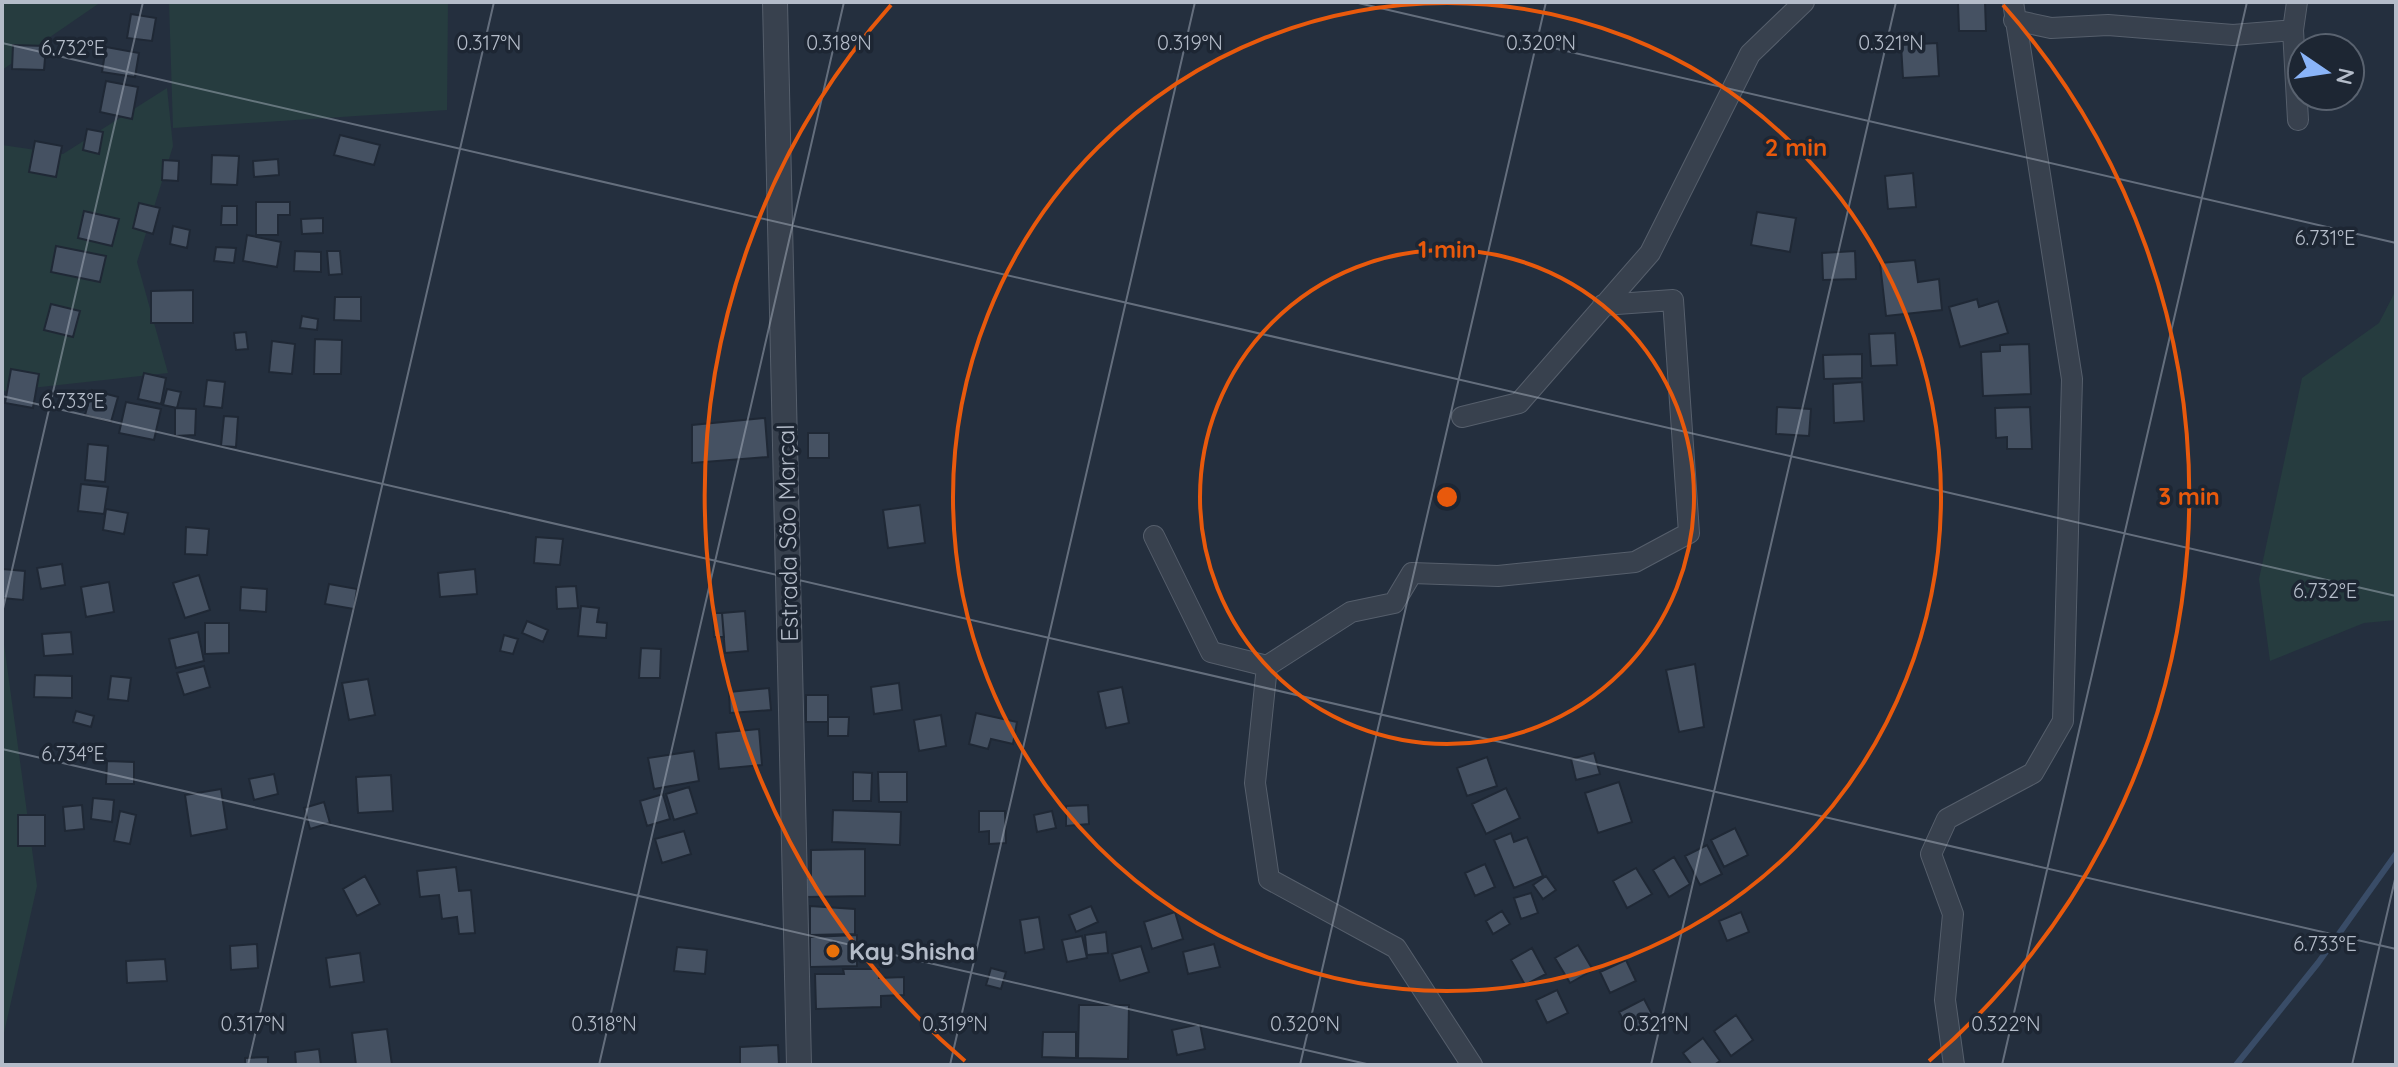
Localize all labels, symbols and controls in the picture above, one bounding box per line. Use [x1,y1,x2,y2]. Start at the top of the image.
text: 0.317°N [457,30,521,55]
text: 0.318°N [806,30,872,55]
text: 0.319°N [1157,30,1223,55]
text: 0.320°N [1506,30,1576,55]
text: 0.321°N [1858,30,1924,55]
north arrow [2286,32,2366,112]
text: 6.732°E [41,35,105,60]
text: N [2330,65,2361,88]
text: 2 min [1765,132,1827,162]
text: 6.731°E [2295,225,2355,250]
text: 1 min [1418,234,1476,264]
text: 6.733°E [41,388,105,413]
street label: Estrada São Marçal [770,424,804,642]
text: 3 min [2158,481,2220,511]
centre of rings [1433,483,1461,511]
text: 6.732°E [2293,578,2357,603]
text: 6.734°E [41,741,105,766]
text: 6.733°E [2293,931,2357,956]
place label: Kay Shisha [849,936,975,966]
marker: Kay Shisha [824,942,842,960]
text: 0.317°N [221,1011,285,1036]
text: 0.318°N [571,1011,637,1036]
text: 0.319°N [922,1011,988,1036]
text: 0.320°N [1270,1011,1340,1036]
text: 0.321°N [1623,1011,1689,1036]
text: 0.322°N [1971,1011,2041,1036]

